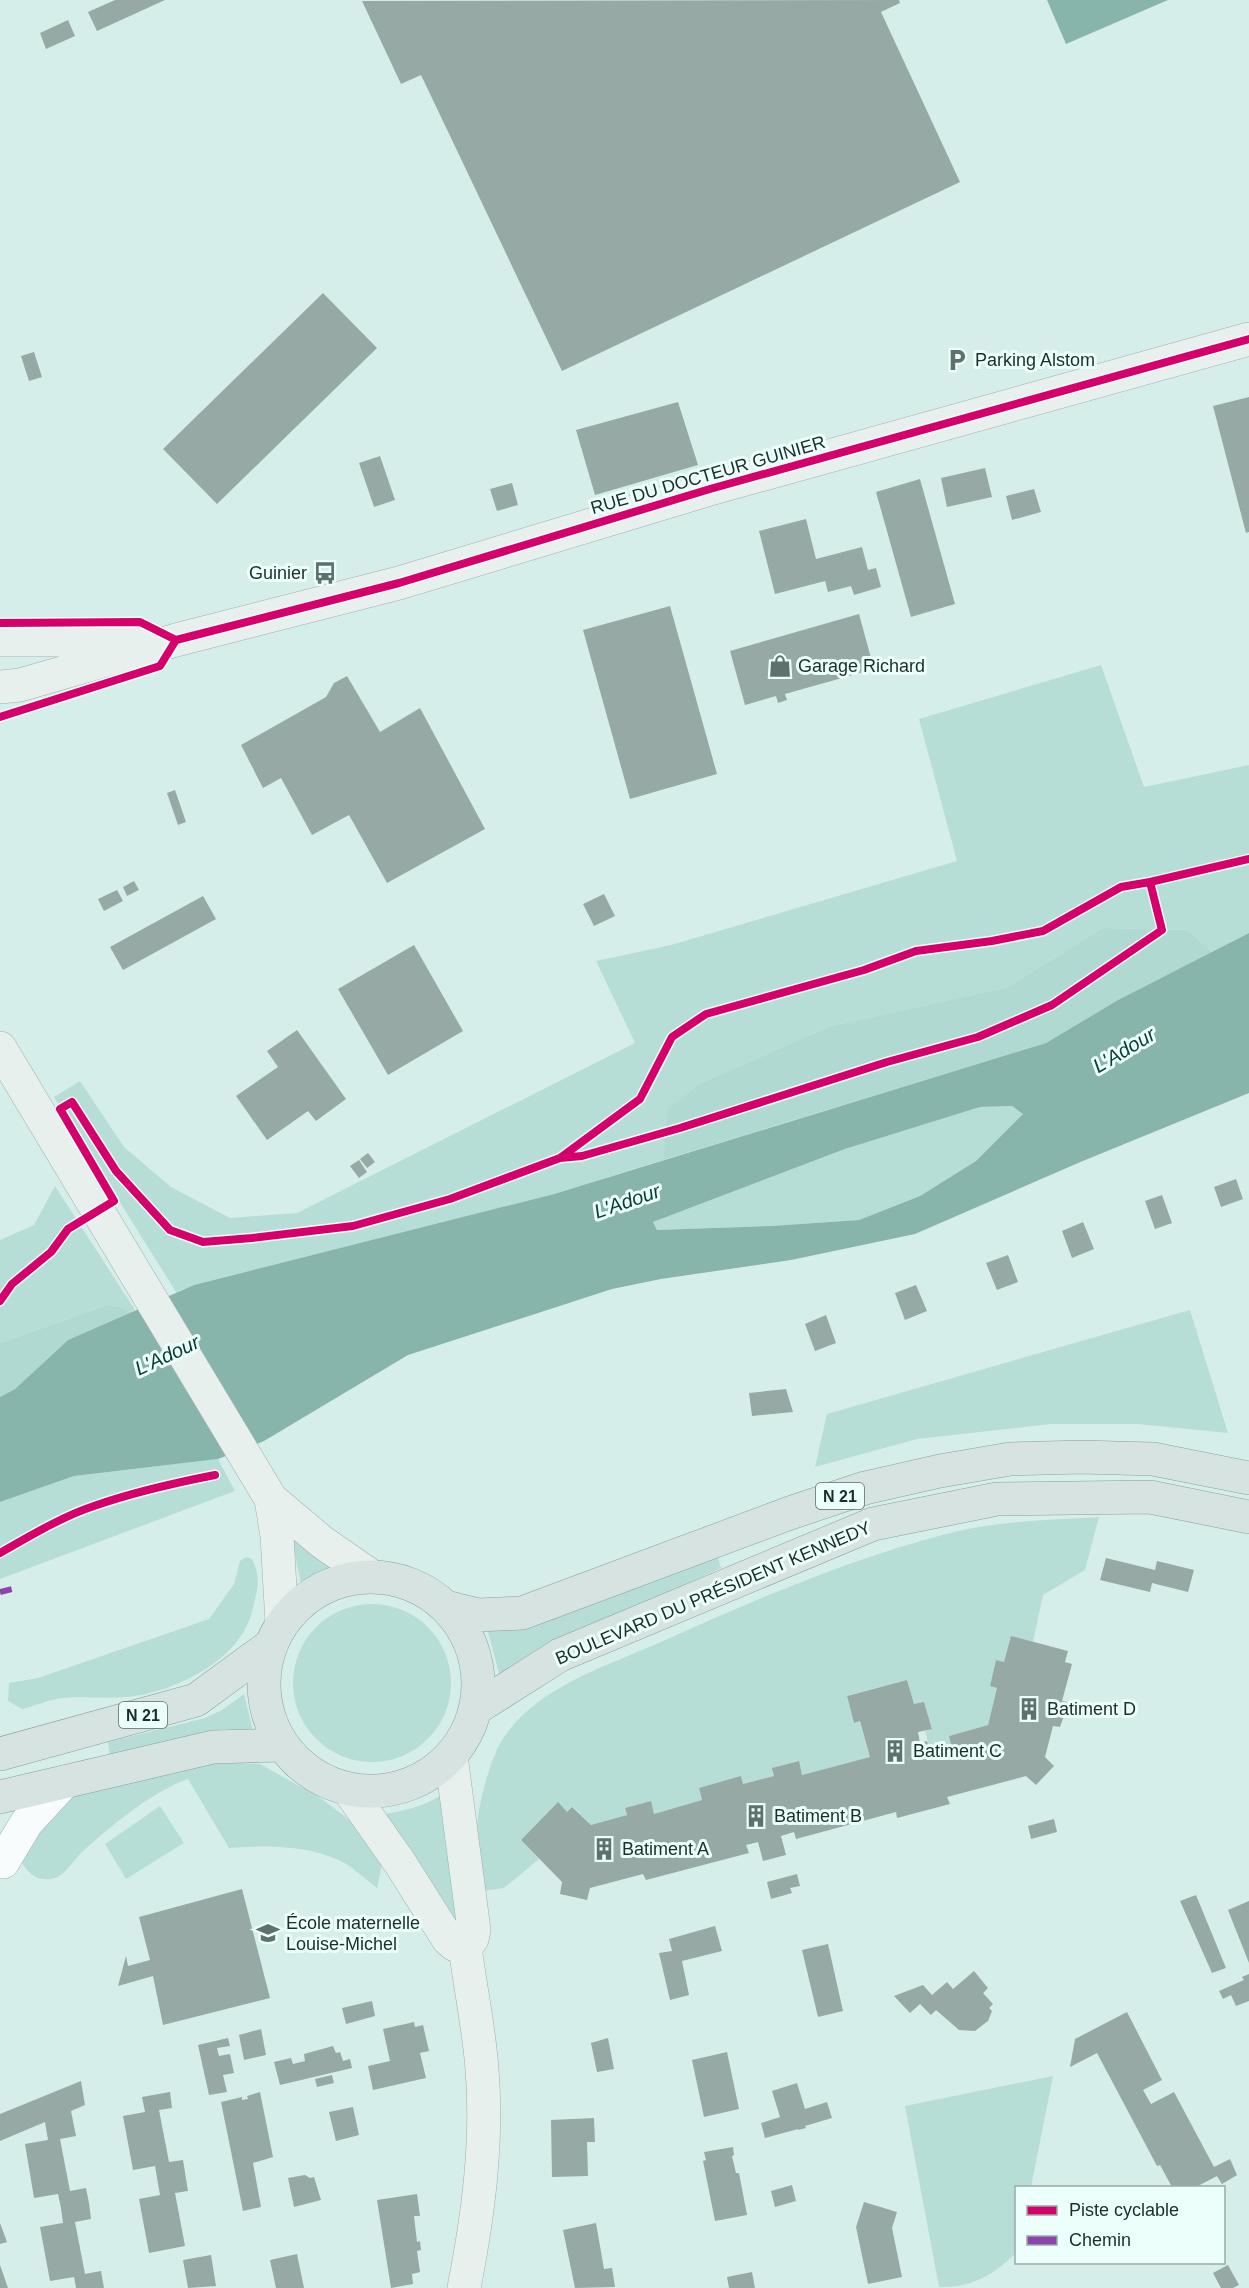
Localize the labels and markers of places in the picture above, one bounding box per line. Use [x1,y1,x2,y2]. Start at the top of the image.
parking icon: Parking Alstom [944,347,970,373]
place label: Parking Alstom [975,350,1095,370]
bus stop icon: Guinier [312,560,338,586]
place label: Guinier [249,563,307,583]
shop icon: Garage Richard [767,653,793,679]
place label: Garage Richard [798,656,925,676]
building icon: Batiment D [1016,1696,1042,1722]
place label: Batiment D [1047,1699,1136,1719]
building icon: Batiment C [882,1738,908,1764]
place label: Batiment C [913,1741,1002,1761]
building icon: Batiment B [743,1803,769,1829]
place label: Batiment B [774,1806,862,1826]
building icon: Batiment A [591,1836,617,1862]
place label: Batiment A [622,1839,709,1859]
place label: École maternelle Louise-Michel [286,1913,420,1954]
school or university icon: École maternelle Louise-Michel [255,1920,281,1946]

